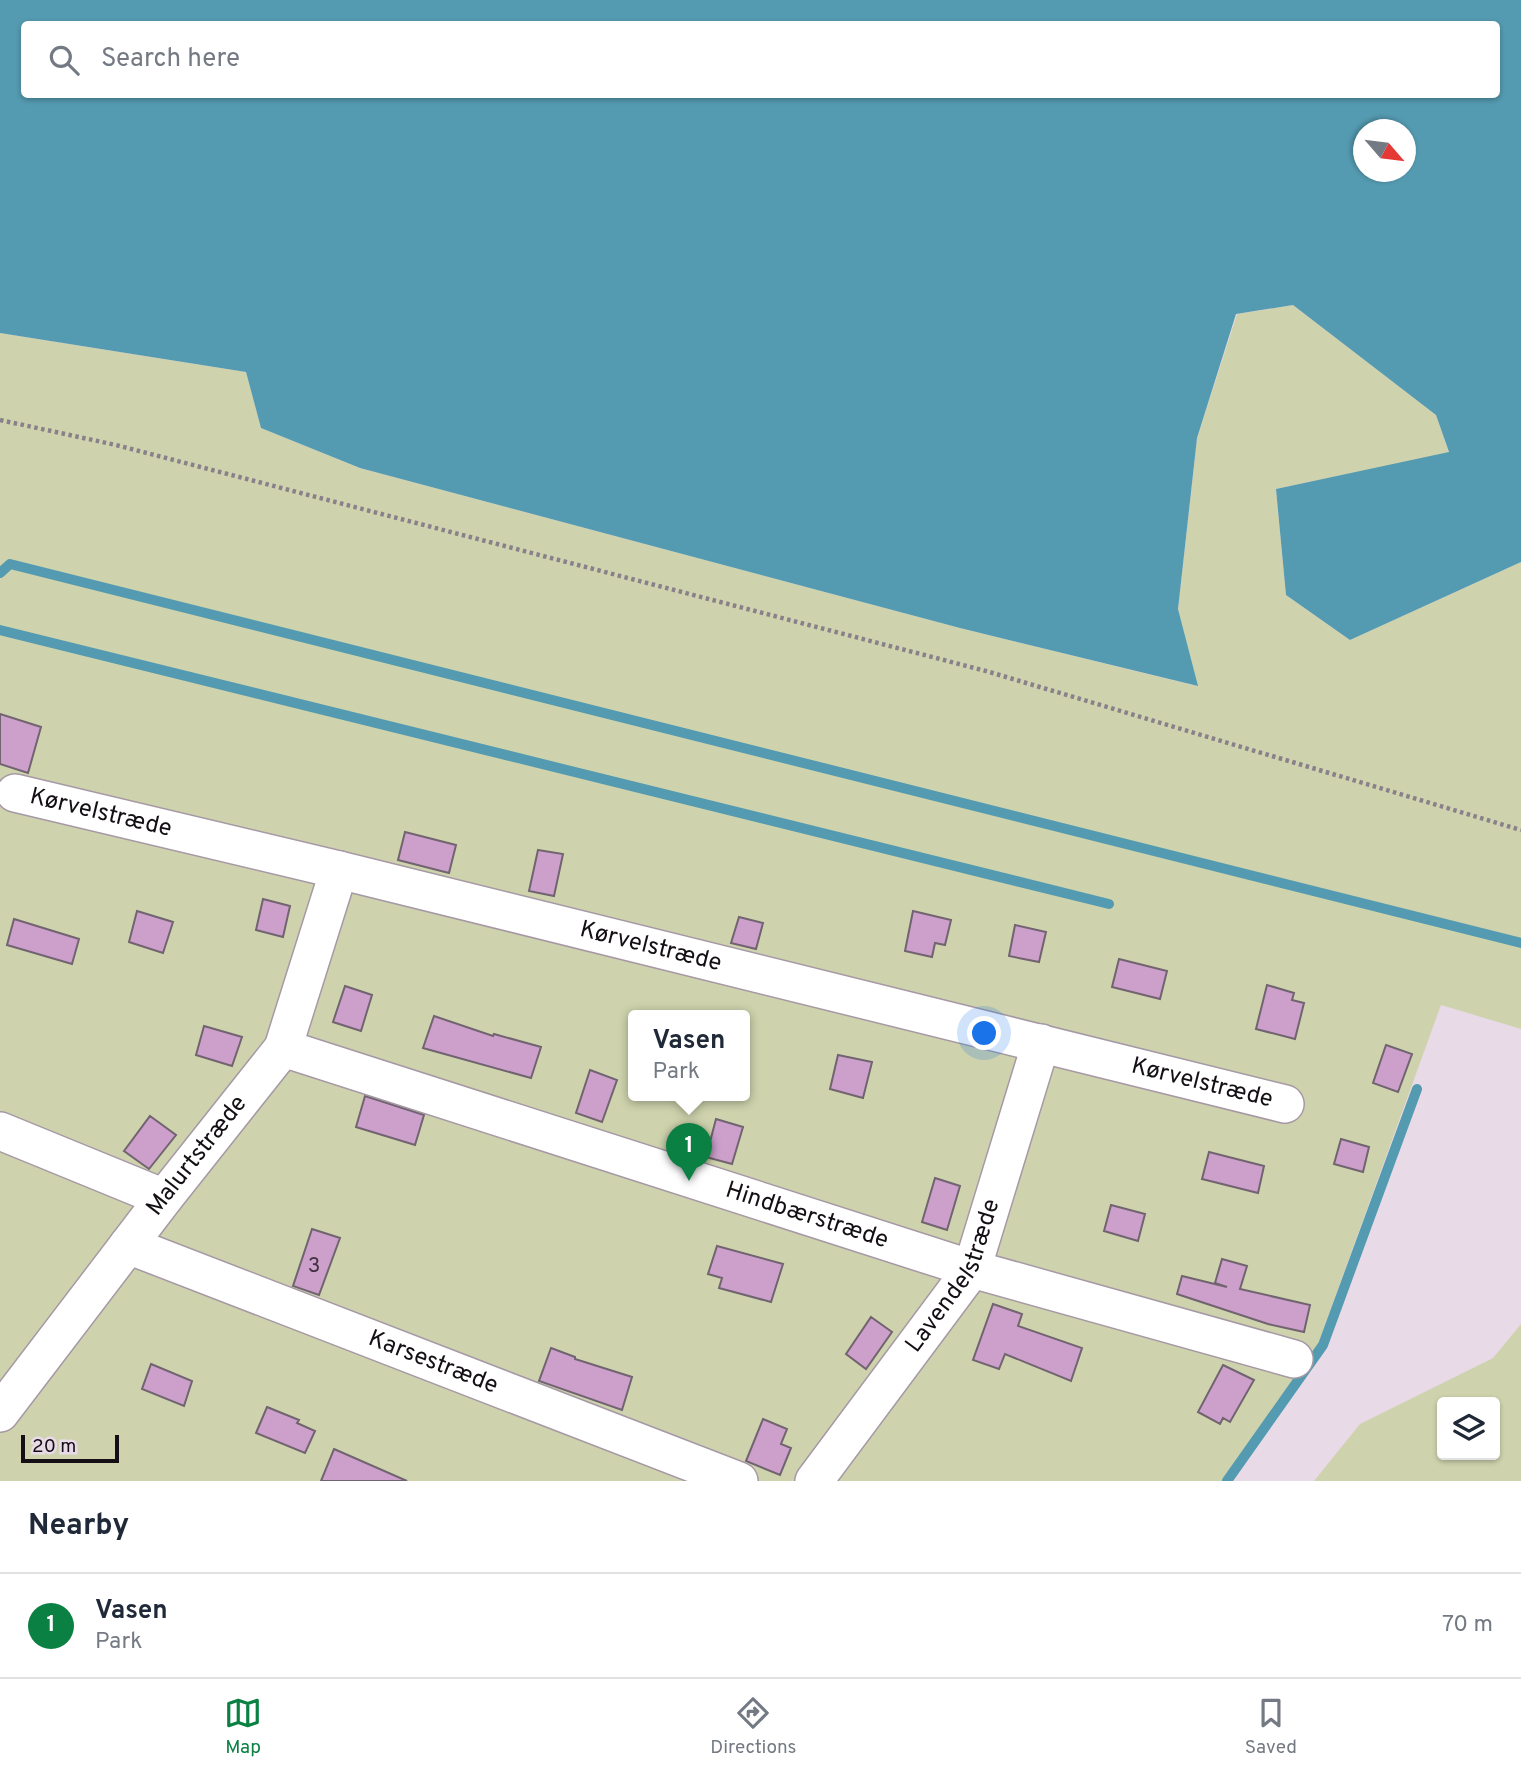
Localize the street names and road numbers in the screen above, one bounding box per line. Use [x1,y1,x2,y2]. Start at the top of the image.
street label: Kørvelstræde [27,782,175,845]
street label: Kørvelstræde [577,915,725,979]
street label: Kørvelstræde [1128,1051,1276,1115]
street label: Malurtstræde [141,1090,254,1222]
street label: Hindbærstræde [721,1176,892,1256]
street label: Lavendelstræde [900,1195,1007,1359]
street label: Karsestræde [364,1324,502,1401]

